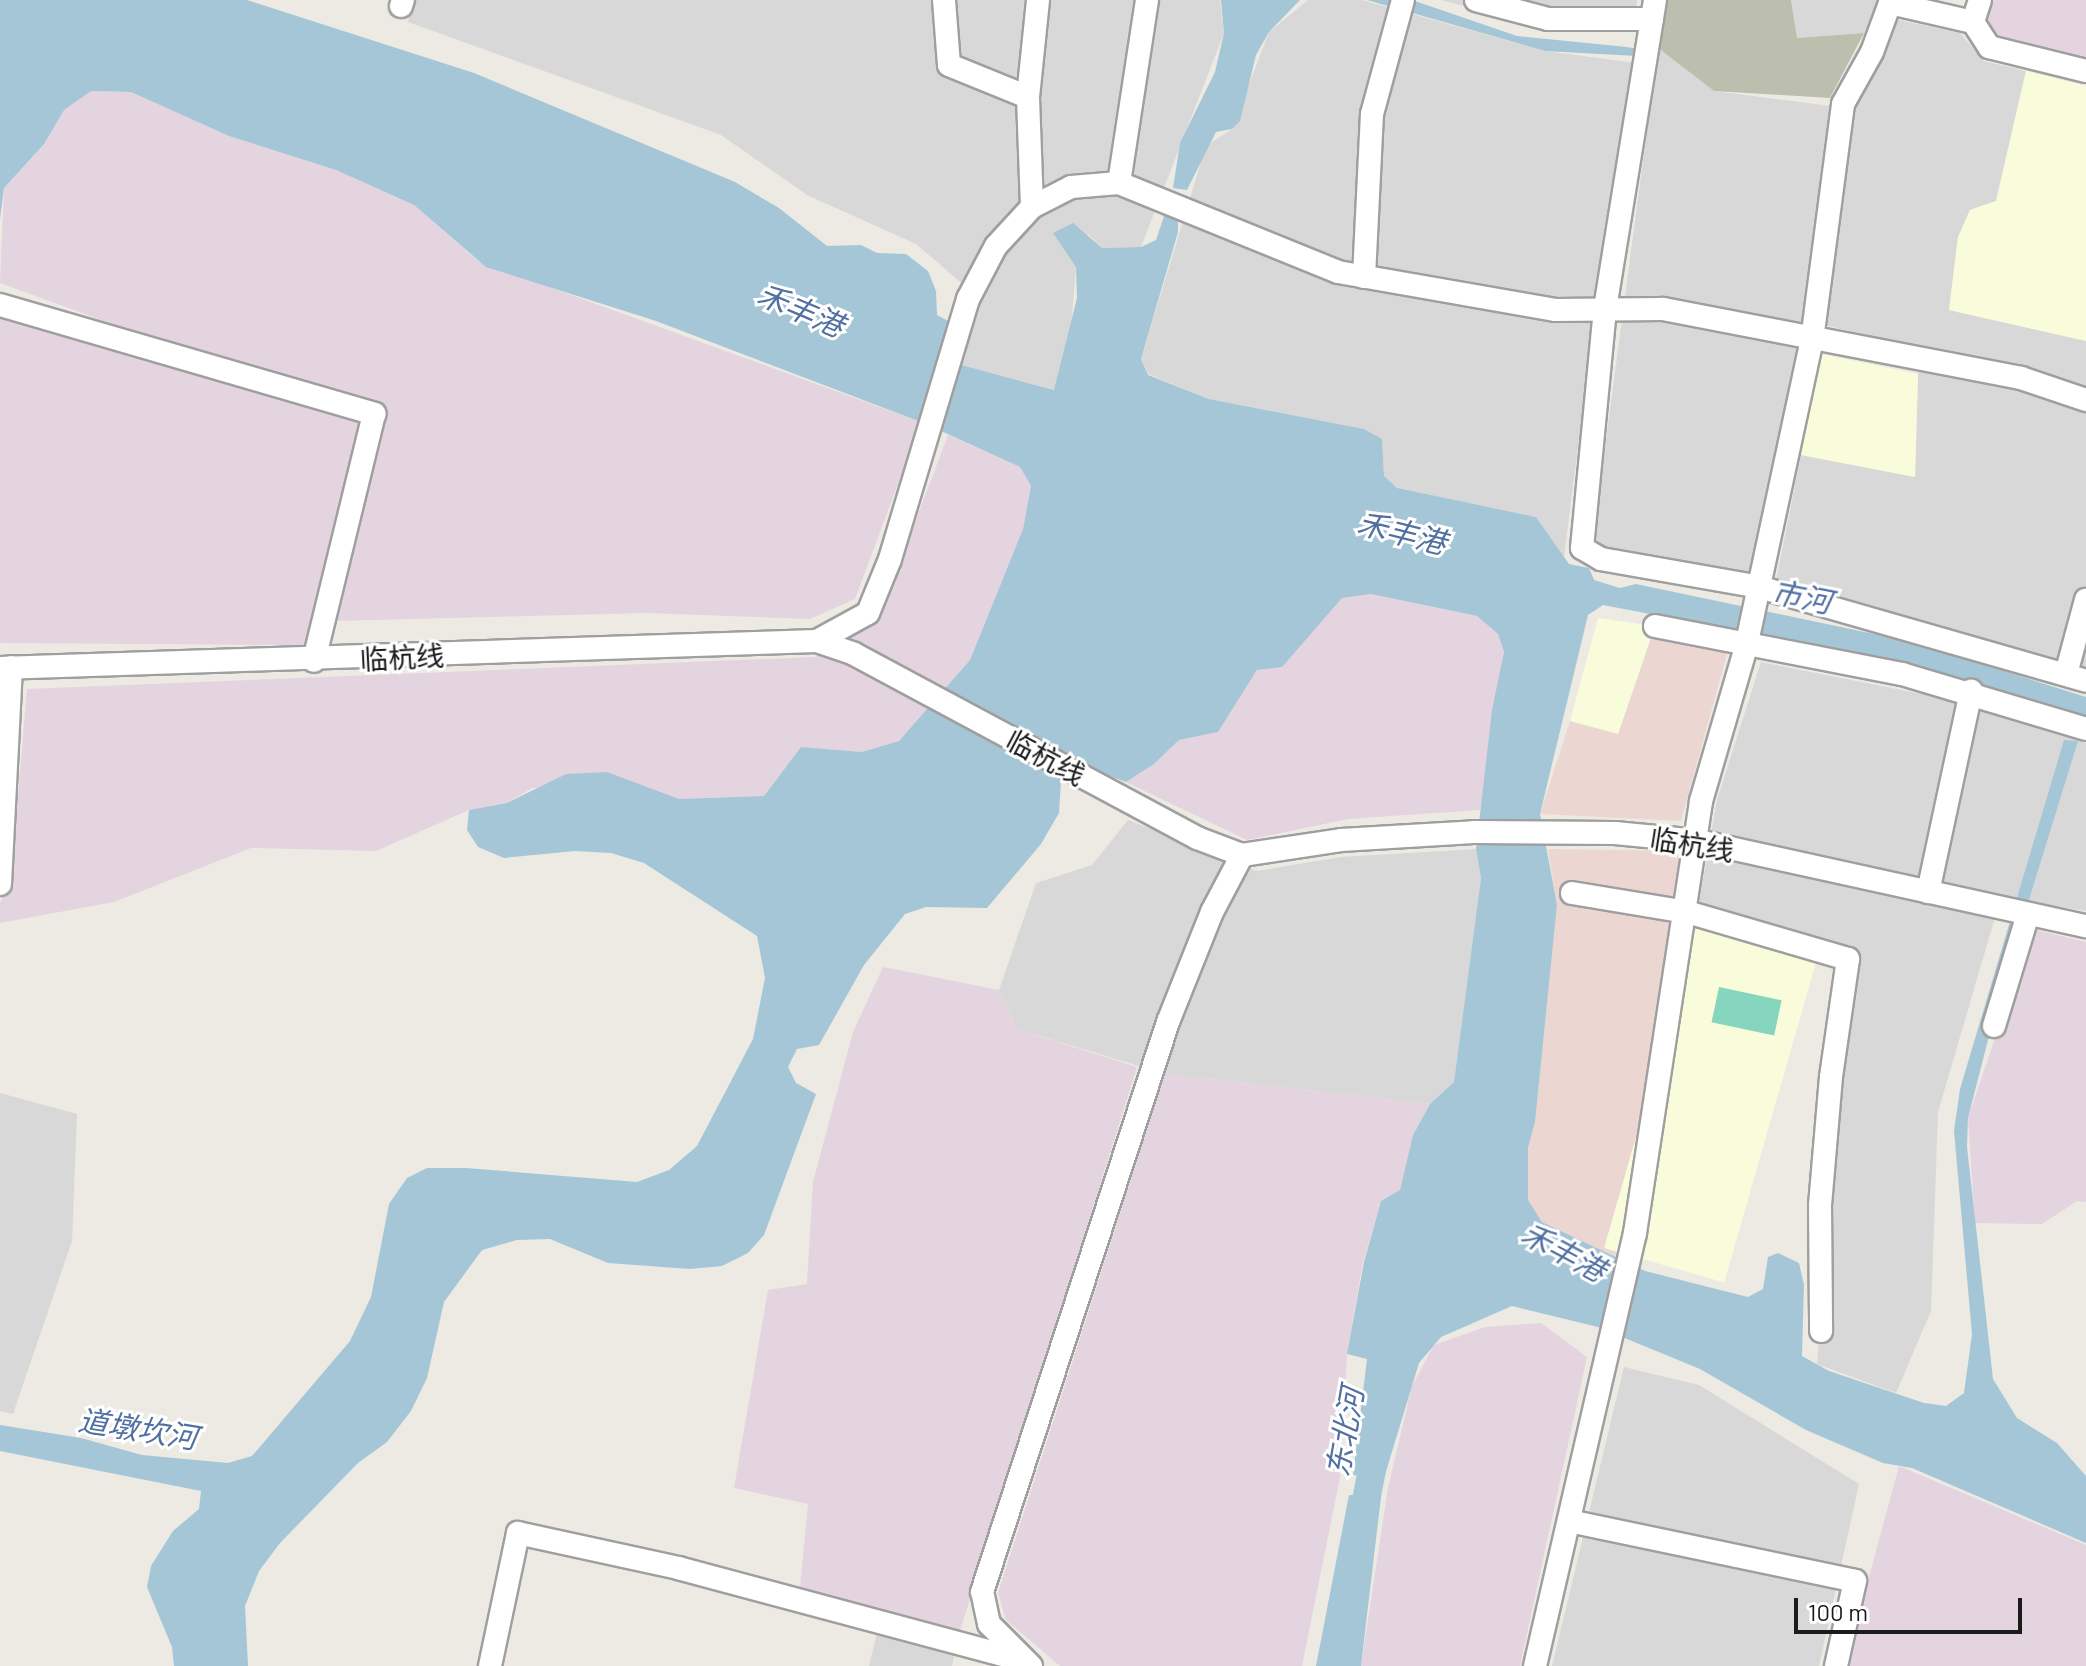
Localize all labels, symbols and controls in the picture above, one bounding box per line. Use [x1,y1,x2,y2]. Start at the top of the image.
water label: 禾丰港 [753,275,849,343]
water label: 禾丰港 [1354,504,1450,560]
water label: 市河 [1769,573,1835,619]
street label: 临杭线 [359,638,445,676]
street label: 临杭线 [1001,722,1091,792]
street label: 临杭线 [1648,821,1736,867]
water label: 禾丰港 [1516,1214,1612,1288]
water label: 东北河 [1318,1385,1370,1479]
water label: 道墩坎河 [76,1401,200,1455]
scale bar [1798,1582,2026,1632]
text: 100 m [1808,1597,1868,1626]

